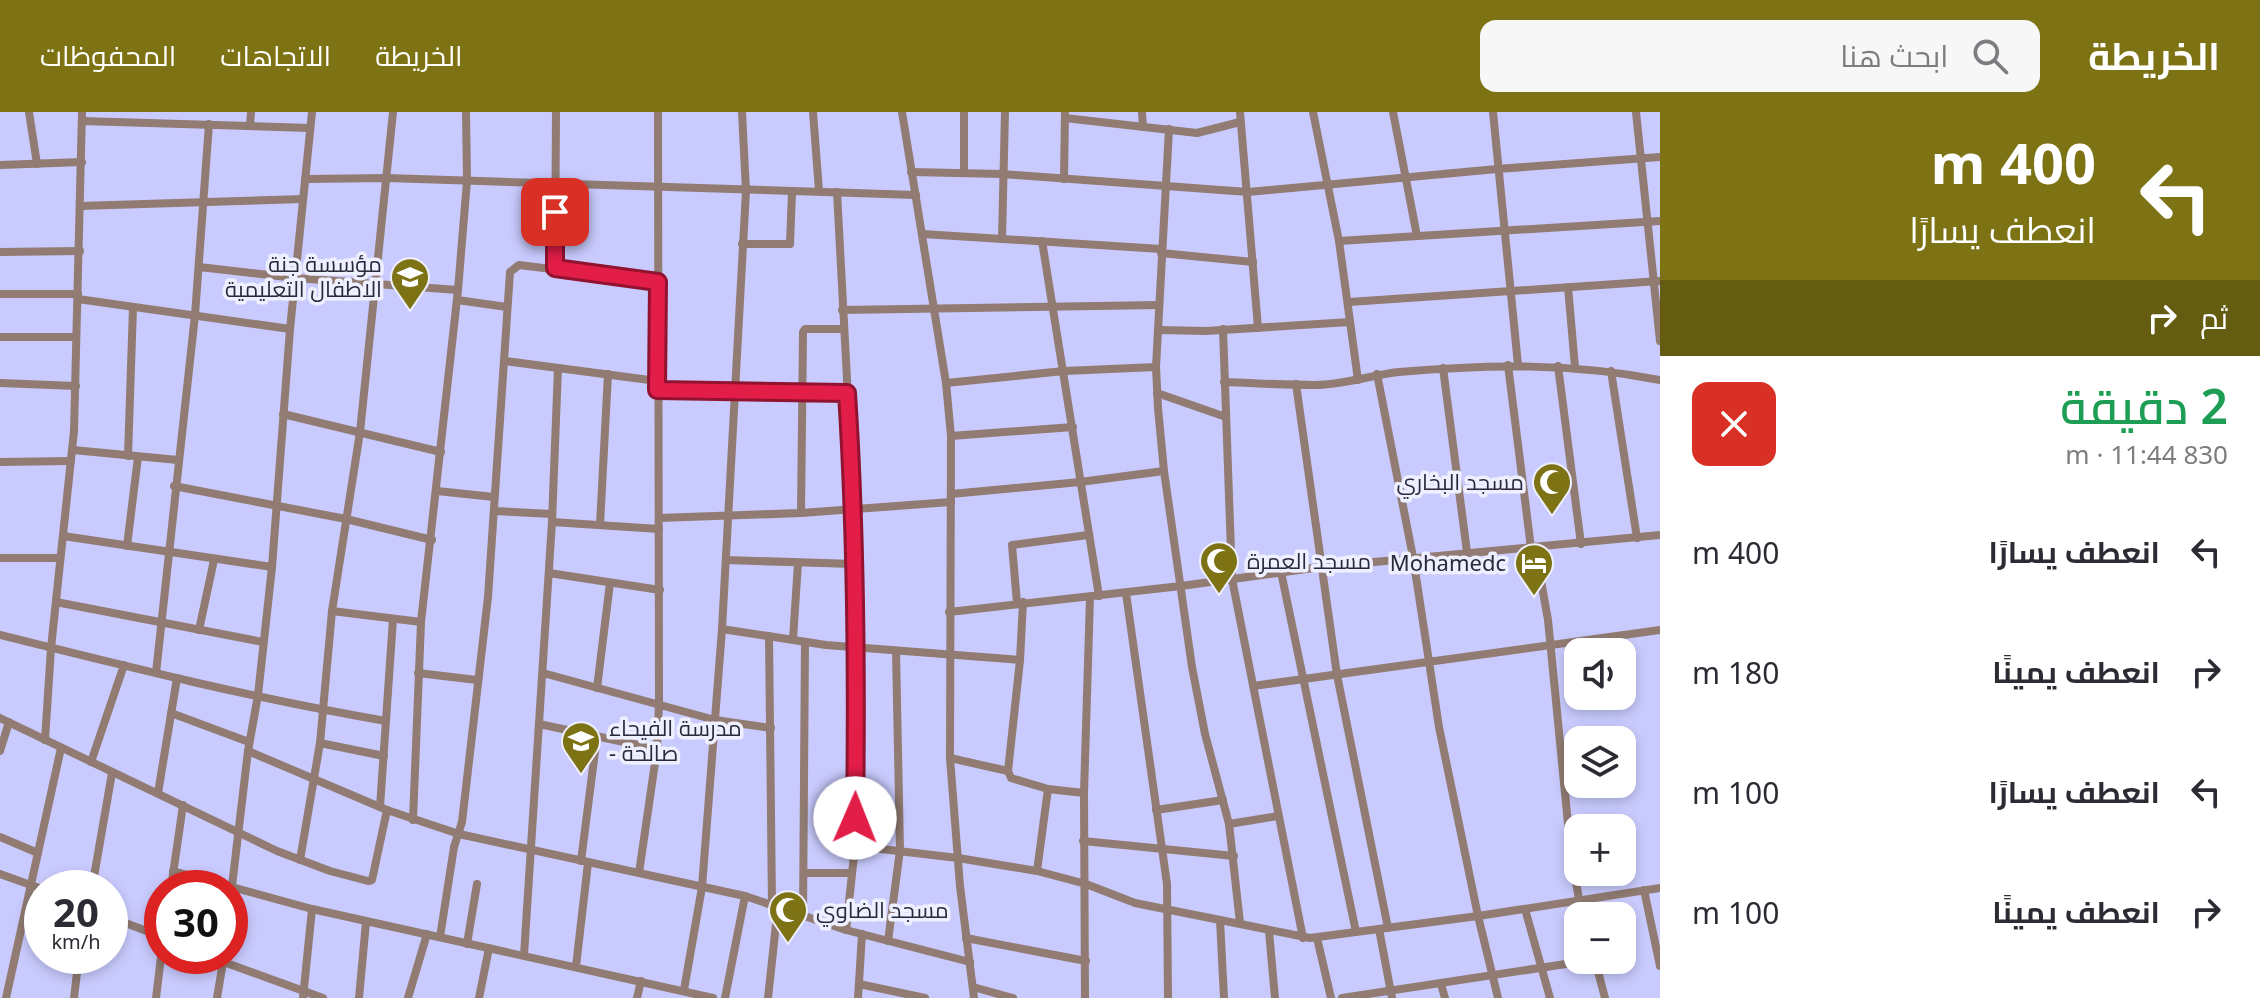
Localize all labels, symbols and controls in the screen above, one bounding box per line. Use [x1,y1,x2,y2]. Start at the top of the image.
search box [1480,20,2040,92]
text: الخريطة [2088,29,2220,81]
icon: search [1968,34,2012,78]
text: ابحث هنا [1840,35,1948,76]
text: المحفوظات [40,36,176,74]
text: الاتجاهات [220,36,331,74]
text: الخريطة [375,36,463,74]
text: 400 m [1931,124,2096,200]
icon: left [2124,144,2228,248]
pin [521,178,589,246]
icon: arrive [533,190,577,234]
text: انعطف يسارًا [1909,205,2096,254]
place label: مؤسسة جنة الاطفال التعليمية [225,248,382,303]
school or university icon: مؤسسة جنة الاطفال التعليمية [389,256,431,311]
icon: right [2140,296,2184,340]
text: ثم [2200,297,2228,338]
text: 2 دقيقة [2060,373,2228,438]
button: close [1692,382,1776,466]
text: 830 m · 11:44 [2065,436,2228,472]
mosque icon: مسجد البخاري [1531,461,1573,516]
place label: مسجد البخاري [1397,466,1524,499]
icon: left [2184,530,2228,574]
text: انعطف يسارًا [1989,531,2160,572]
text: 400 m [1692,532,1779,573]
mosque icon: مسجد العمرة [1198,540,1240,595]
hotel icon: Mohamedc [1513,542,1555,597]
place label: مسجد العمرة [1247,545,1371,575]
place label: Mohamedc [1390,547,1506,577]
map controls [1564,638,1636,974]
button: sound [1564,638,1636,710]
icon: right [2184,650,2228,694]
text: انعطف يمينًا [1992,651,2160,692]
text: 180 m [1692,652,1779,693]
place label: مدرسة الفيحاء - صالحة [609,712,742,767]
school or university icon: مدرسة الفيحاء - صالحة [560,720,602,775]
button: layers [1564,726,1636,798]
icon: left [2184,770,2228,814]
text: انعطف يسارًا [1989,771,2160,812]
text: 100 m [1692,772,1779,813]
position arrow [813,776,897,860]
button: + [1564,814,1636,886]
speed limit sign: 30 [144,870,248,974]
text: 20 [53,884,99,939]
mosque icon: مسجد الضاوي [767,889,809,944]
icon: right [2184,890,2228,934]
text: انعطف يمينًا [1992,891,2160,932]
text: 100 m [1692,892,1779,933]
place label: مسجد الضاوي [816,894,949,927]
button: − [1564,902,1636,974]
text: km/h [51,928,101,955]

